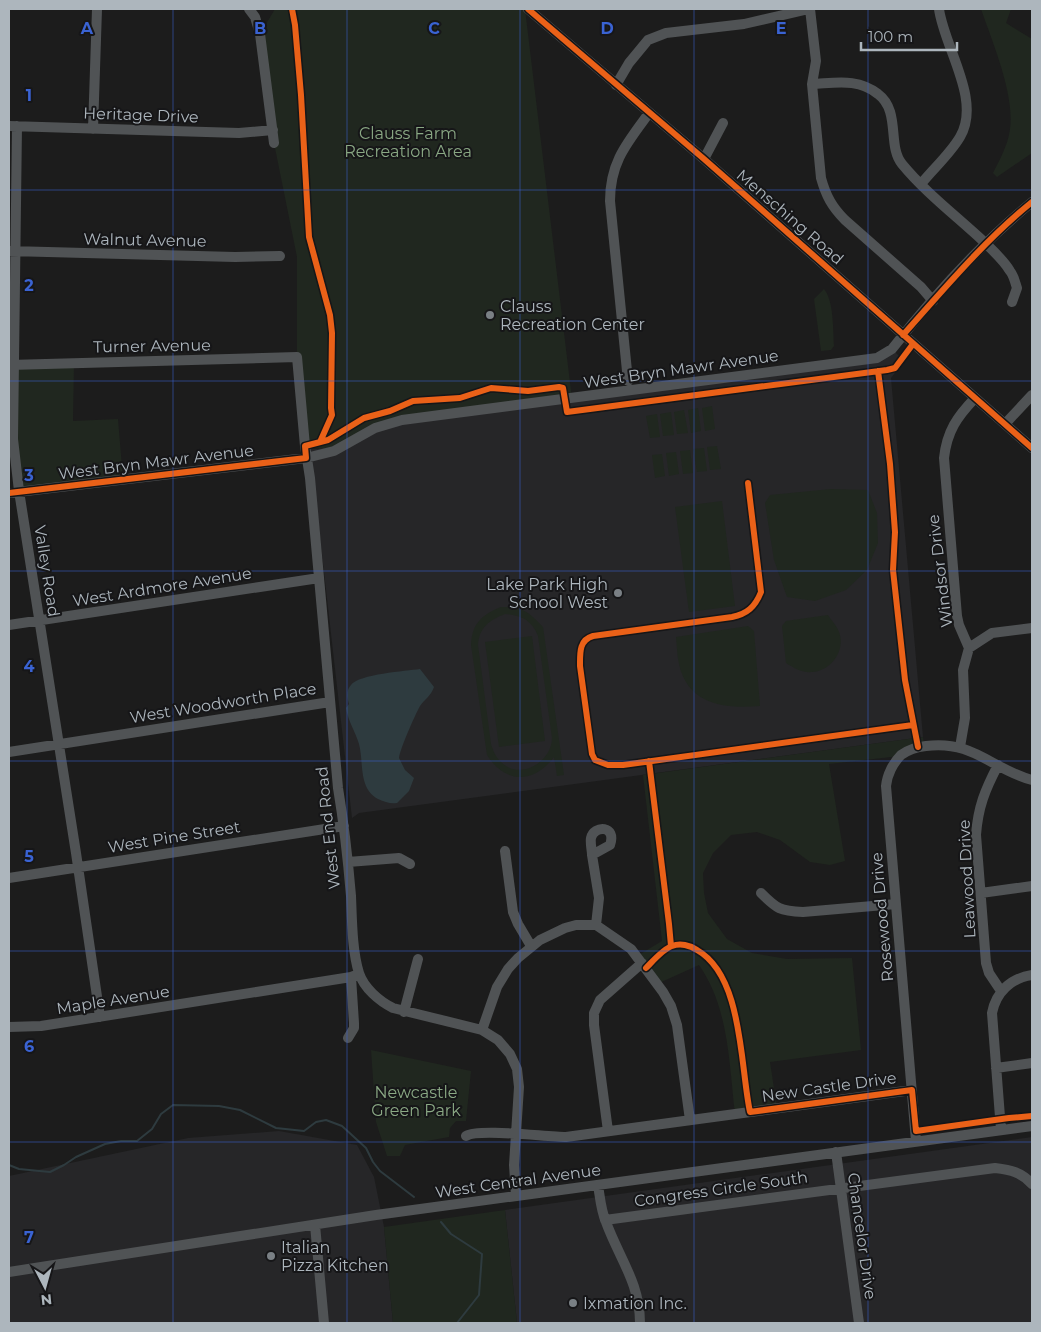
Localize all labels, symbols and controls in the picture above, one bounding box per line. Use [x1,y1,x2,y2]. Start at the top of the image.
text: A [80,19,94,38]
text: B [254,19,266,38]
text: C [428,19,440,38]
text: D [600,19,614,38]
text: E [776,19,786,38]
scale bar [861,20,957,52]
text: 100 m [868,27,913,46]
text: 1 [26,86,32,105]
street label: Heritage Drive [83,103,199,127]
park label: Clauss Farm Recreation Area [344,124,472,161]
street label: Mensching Road [733,165,847,269]
street label: Walnut Avenue [83,229,207,251]
text: 2 [24,276,34,295]
place label: Clauss Recreation Center [500,297,645,334]
marker: Clauss Recreation Center [484,309,496,321]
street label: Turner Avenue [93,335,211,357]
street label: West Bryn Mawr Avenue [582,346,780,392]
street label: West Bryn Mawr Avenue [57,441,255,483]
text: 3 [23,466,34,485]
street label: Windsor Drive [924,513,956,629]
street label: Valley Road [30,524,64,618]
street label: West Ardmore Avenue [71,563,253,611]
place label: Lake Park High School West [486,575,608,612]
marker: Lake Park High School West [612,587,624,599]
text: 4 [23,657,35,676]
street label: West Woodworth Place [128,679,318,727]
street label: West End Road [312,766,344,890]
street label: West Pine Street [106,817,242,857]
street label: Leawood Drive [954,819,980,939]
text: 5 [24,847,34,866]
street label: Rosewood Drive [867,852,897,982]
street label: Maple Avenue [55,982,171,1018]
text: 6 [24,1037,34,1056]
street label: New Castle Drive [760,1068,898,1106]
park label: Newcastle Green Park [371,1083,461,1120]
street label: West Central Avenue [434,1160,602,1202]
street label: Congress Circle South [633,1167,809,1211]
street label: Chancelor Drive [844,1171,880,1301]
text: 7 [24,1228,34,1247]
place label: Italian Pizza Kitchen [281,1238,389,1275]
marker: Italian Pizza Kitchen [265,1250,277,1262]
north arrow [20,1262,70,1312]
text: N [40,1290,53,1309]
place label: Ixmation Inc. [583,1294,687,1313]
marker: Ixmation Inc. [567,1297,579,1309]

